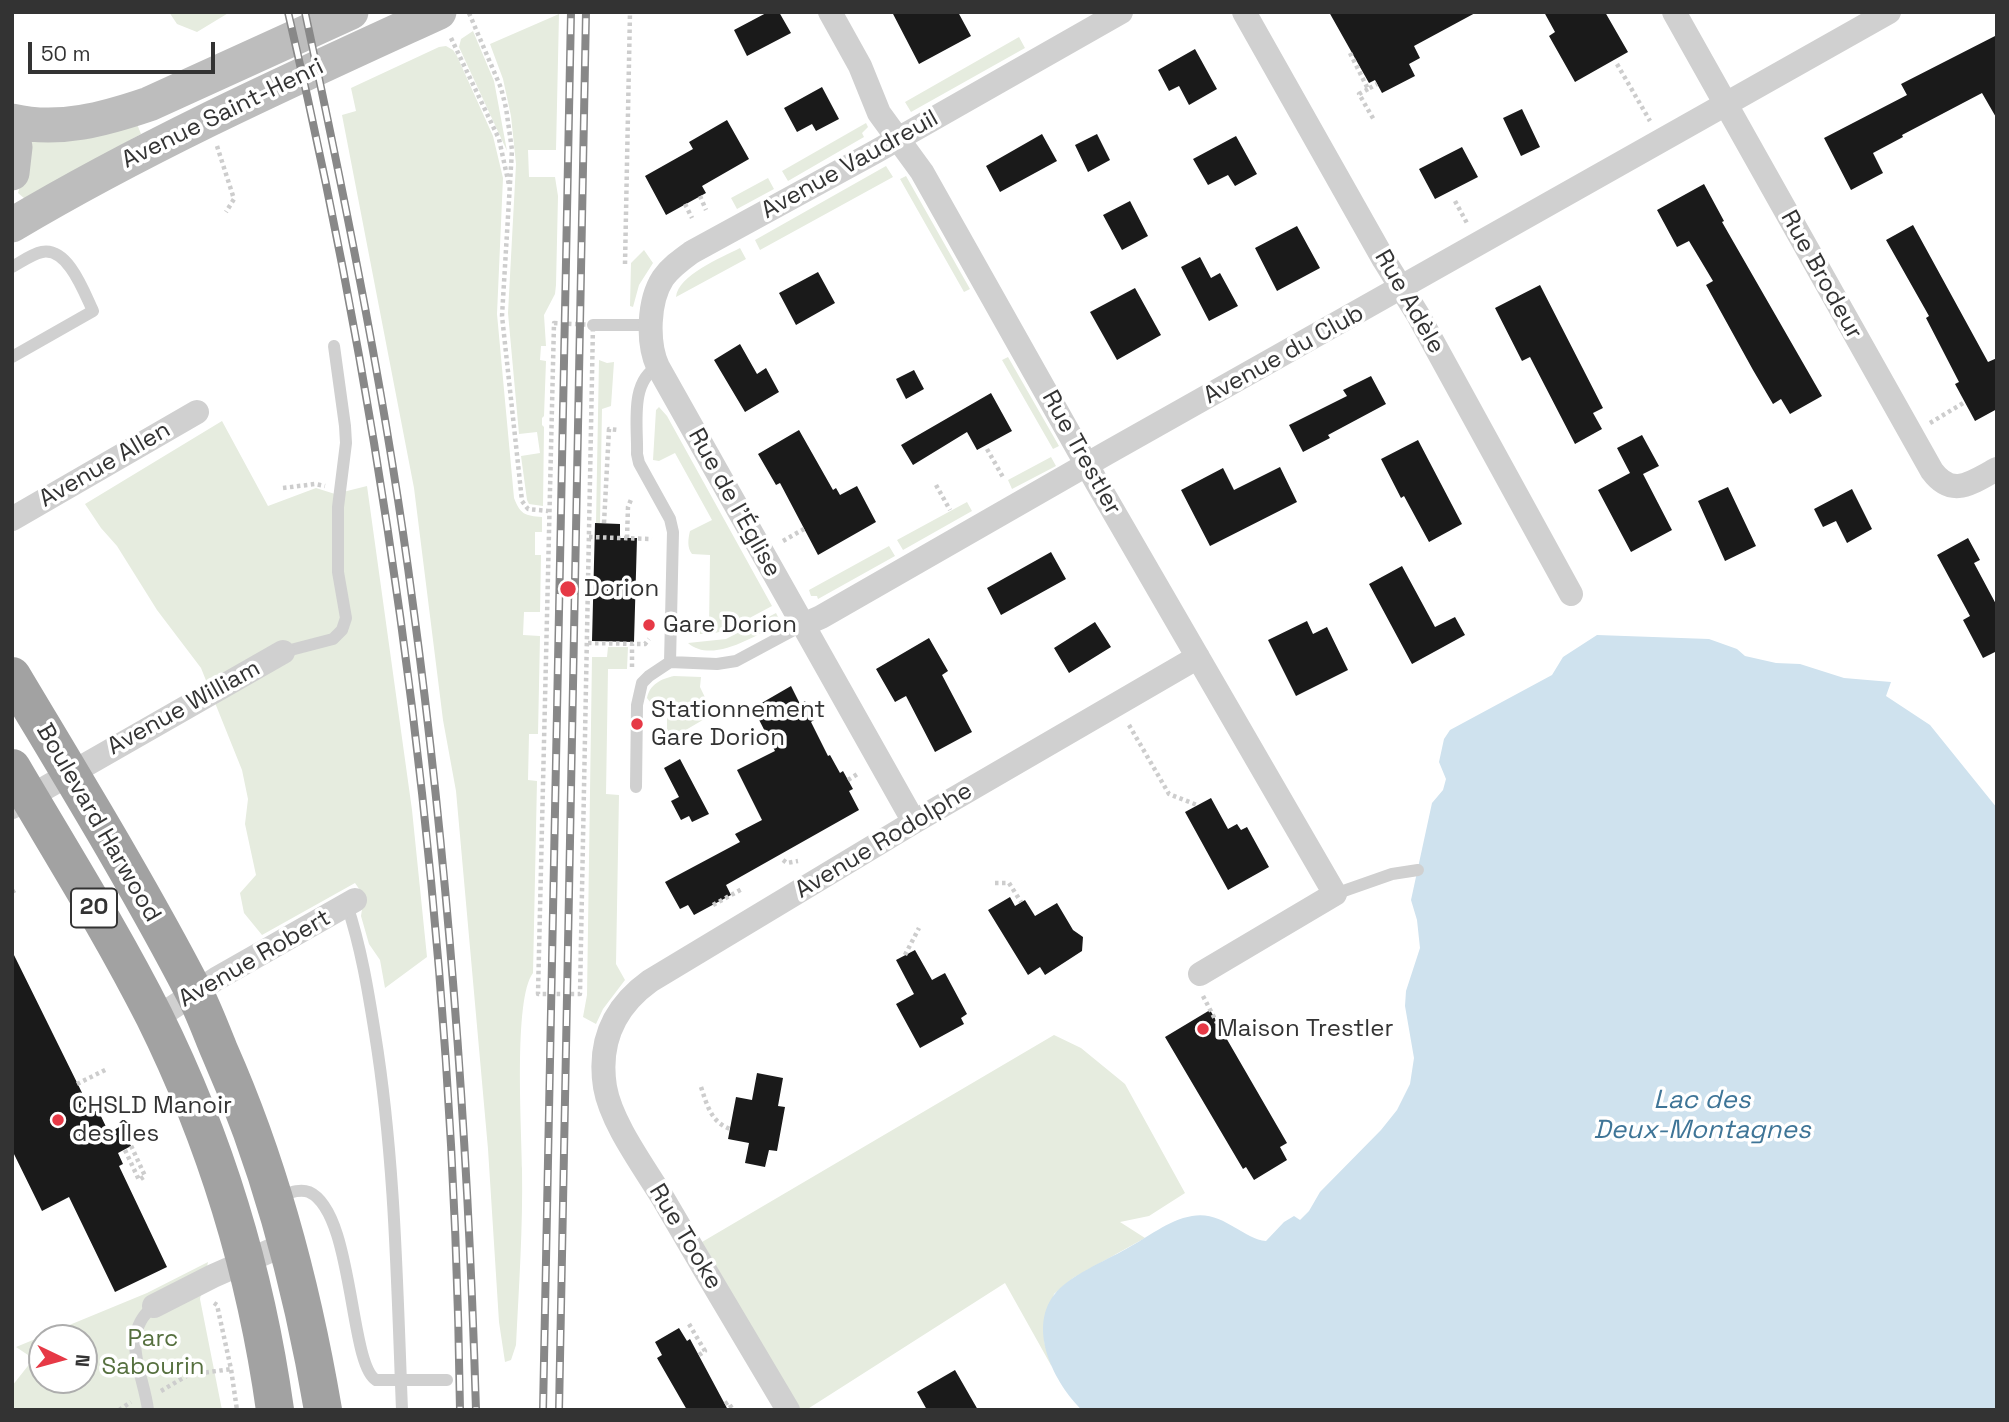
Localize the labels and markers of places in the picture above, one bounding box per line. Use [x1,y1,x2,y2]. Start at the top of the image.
place label: Dorion [584,575,659,603]
marker: Dorion [558,579,578,599]
place label: Gare Dorion [663,611,797,639]
marker: Gare Dorion [641,617,657,633]
place label: Stationnement Gare Dorion [651,696,825,752]
marker: Stationnement Gare Dorion [629,716,645,732]
place label: Maison Trestler [1217,1015,1393,1043]
marker: Maison Trestler [1195,1021,1211,1037]
place label: CHSLD Manoir des Îles [72,1092,232,1148]
marker: CHSLD Manoir des Îles [50,1112,66,1128]

